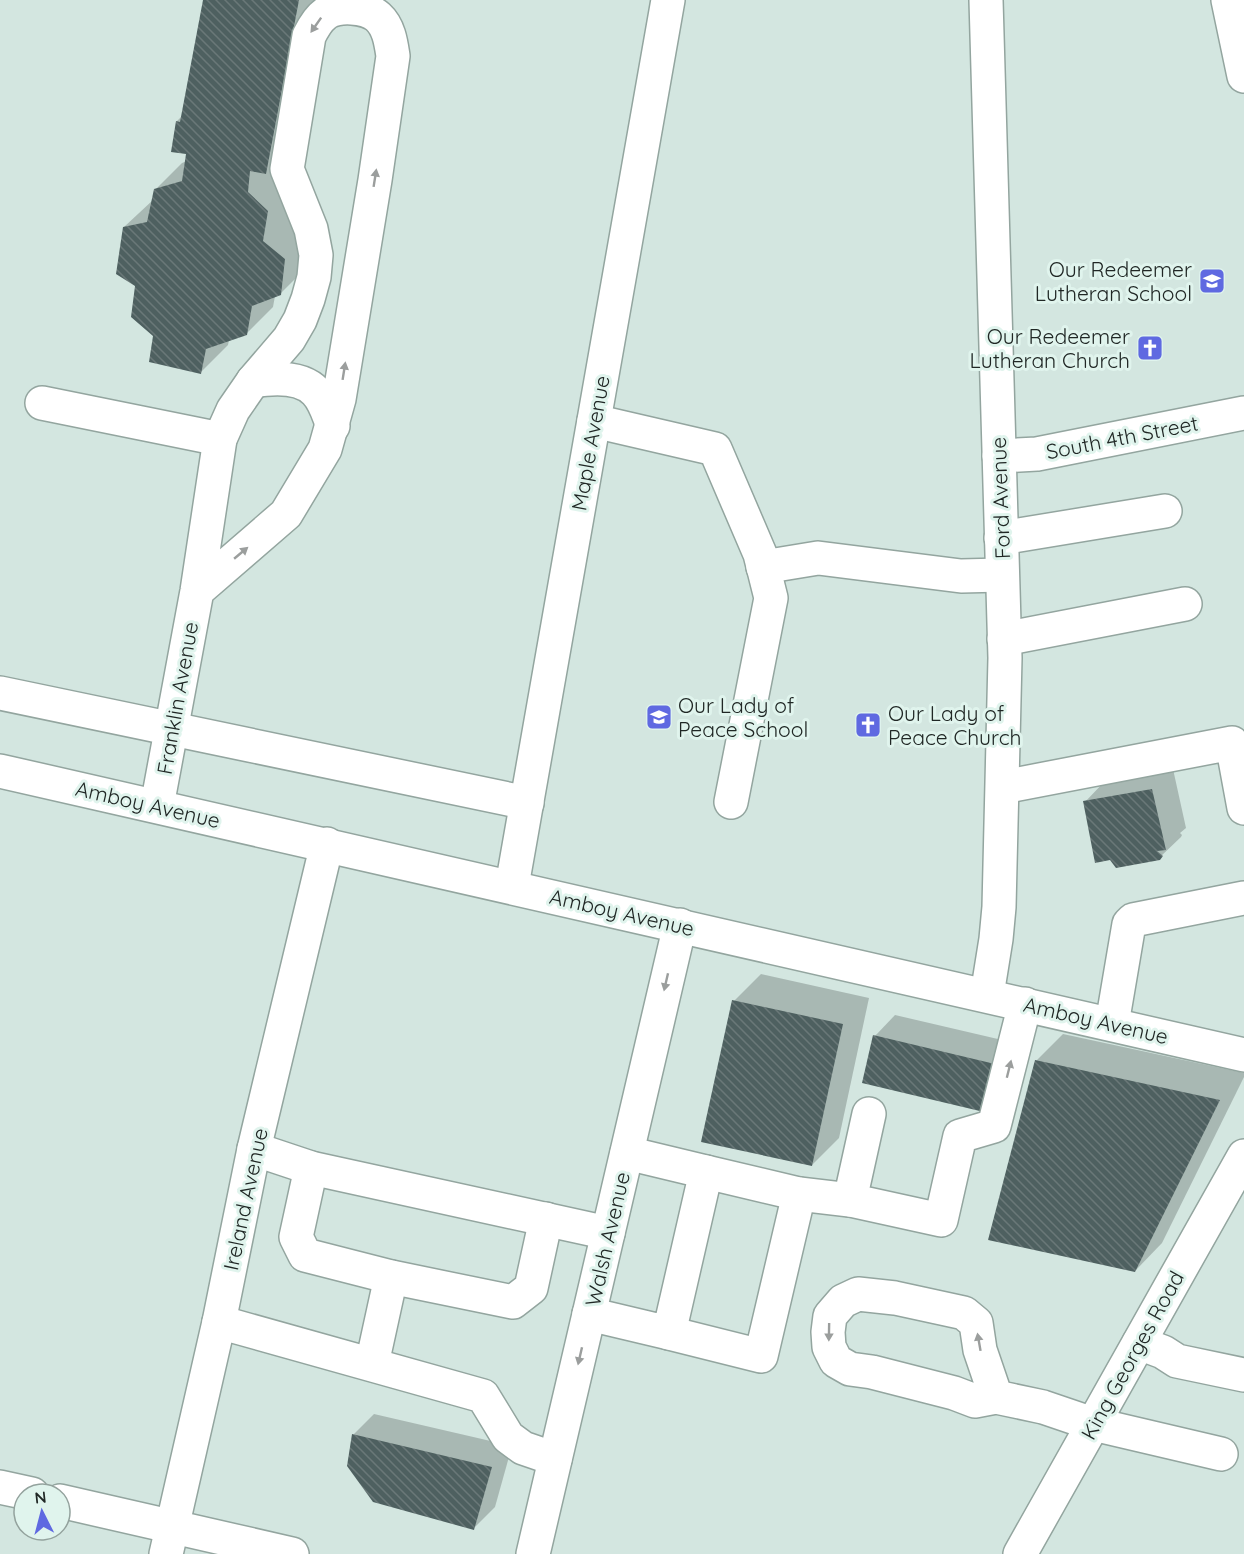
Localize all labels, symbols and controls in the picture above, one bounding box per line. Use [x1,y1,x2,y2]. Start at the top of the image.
one-way arrow [310,17,322,33]
one-way arrow [371,169,380,188]
place label: Our Redeemer Lutheran School [1035,256,1192,306]
school or university icon: Our Redeemer Lutheran School [1197,266,1227,296]
place label: Our Redeemer Lutheran Church [970,323,1130,373]
church icon: Our Redeemer Lutheran Church [1135,333,1165,363]
one-way arrow [340,361,349,380]
street label: Maple Avenue [565,373,615,513]
street label: South 4th Street [1044,410,1200,464]
street label: Ford Avenue [985,436,1015,560]
one-way arrow [234,548,249,560]
street label: Franklin Avenue [151,620,203,776]
place label: Our Lady of Peace School [678,692,808,742]
place label: Our Lady of Peace Church [888,700,1021,750]
school or university icon: Our Lady of Peace School [644,702,674,732]
church icon: Our Lady of Peace Church [853,710,883,740]
street label: Amboy Avenue [73,775,223,833]
street label: Amboy Avenue [547,883,697,941]
one-way arrow [661,972,671,991]
street label: Amboy Avenue [1021,991,1171,1049]
one-way arrow [1004,1060,1014,1078]
street label: Ireland Avenue [217,1126,273,1272]
street label: Walsh Avenue [579,1169,635,1309]
street label: King Georges Road [1075,1266,1189,1444]
one-way arrow [824,1323,834,1342]
one-way arrow [974,1332,983,1351]
one-way arrow [574,1347,584,1365]
north arrow [12,1482,72,1542]
text: N [34,1487,47,1508]

